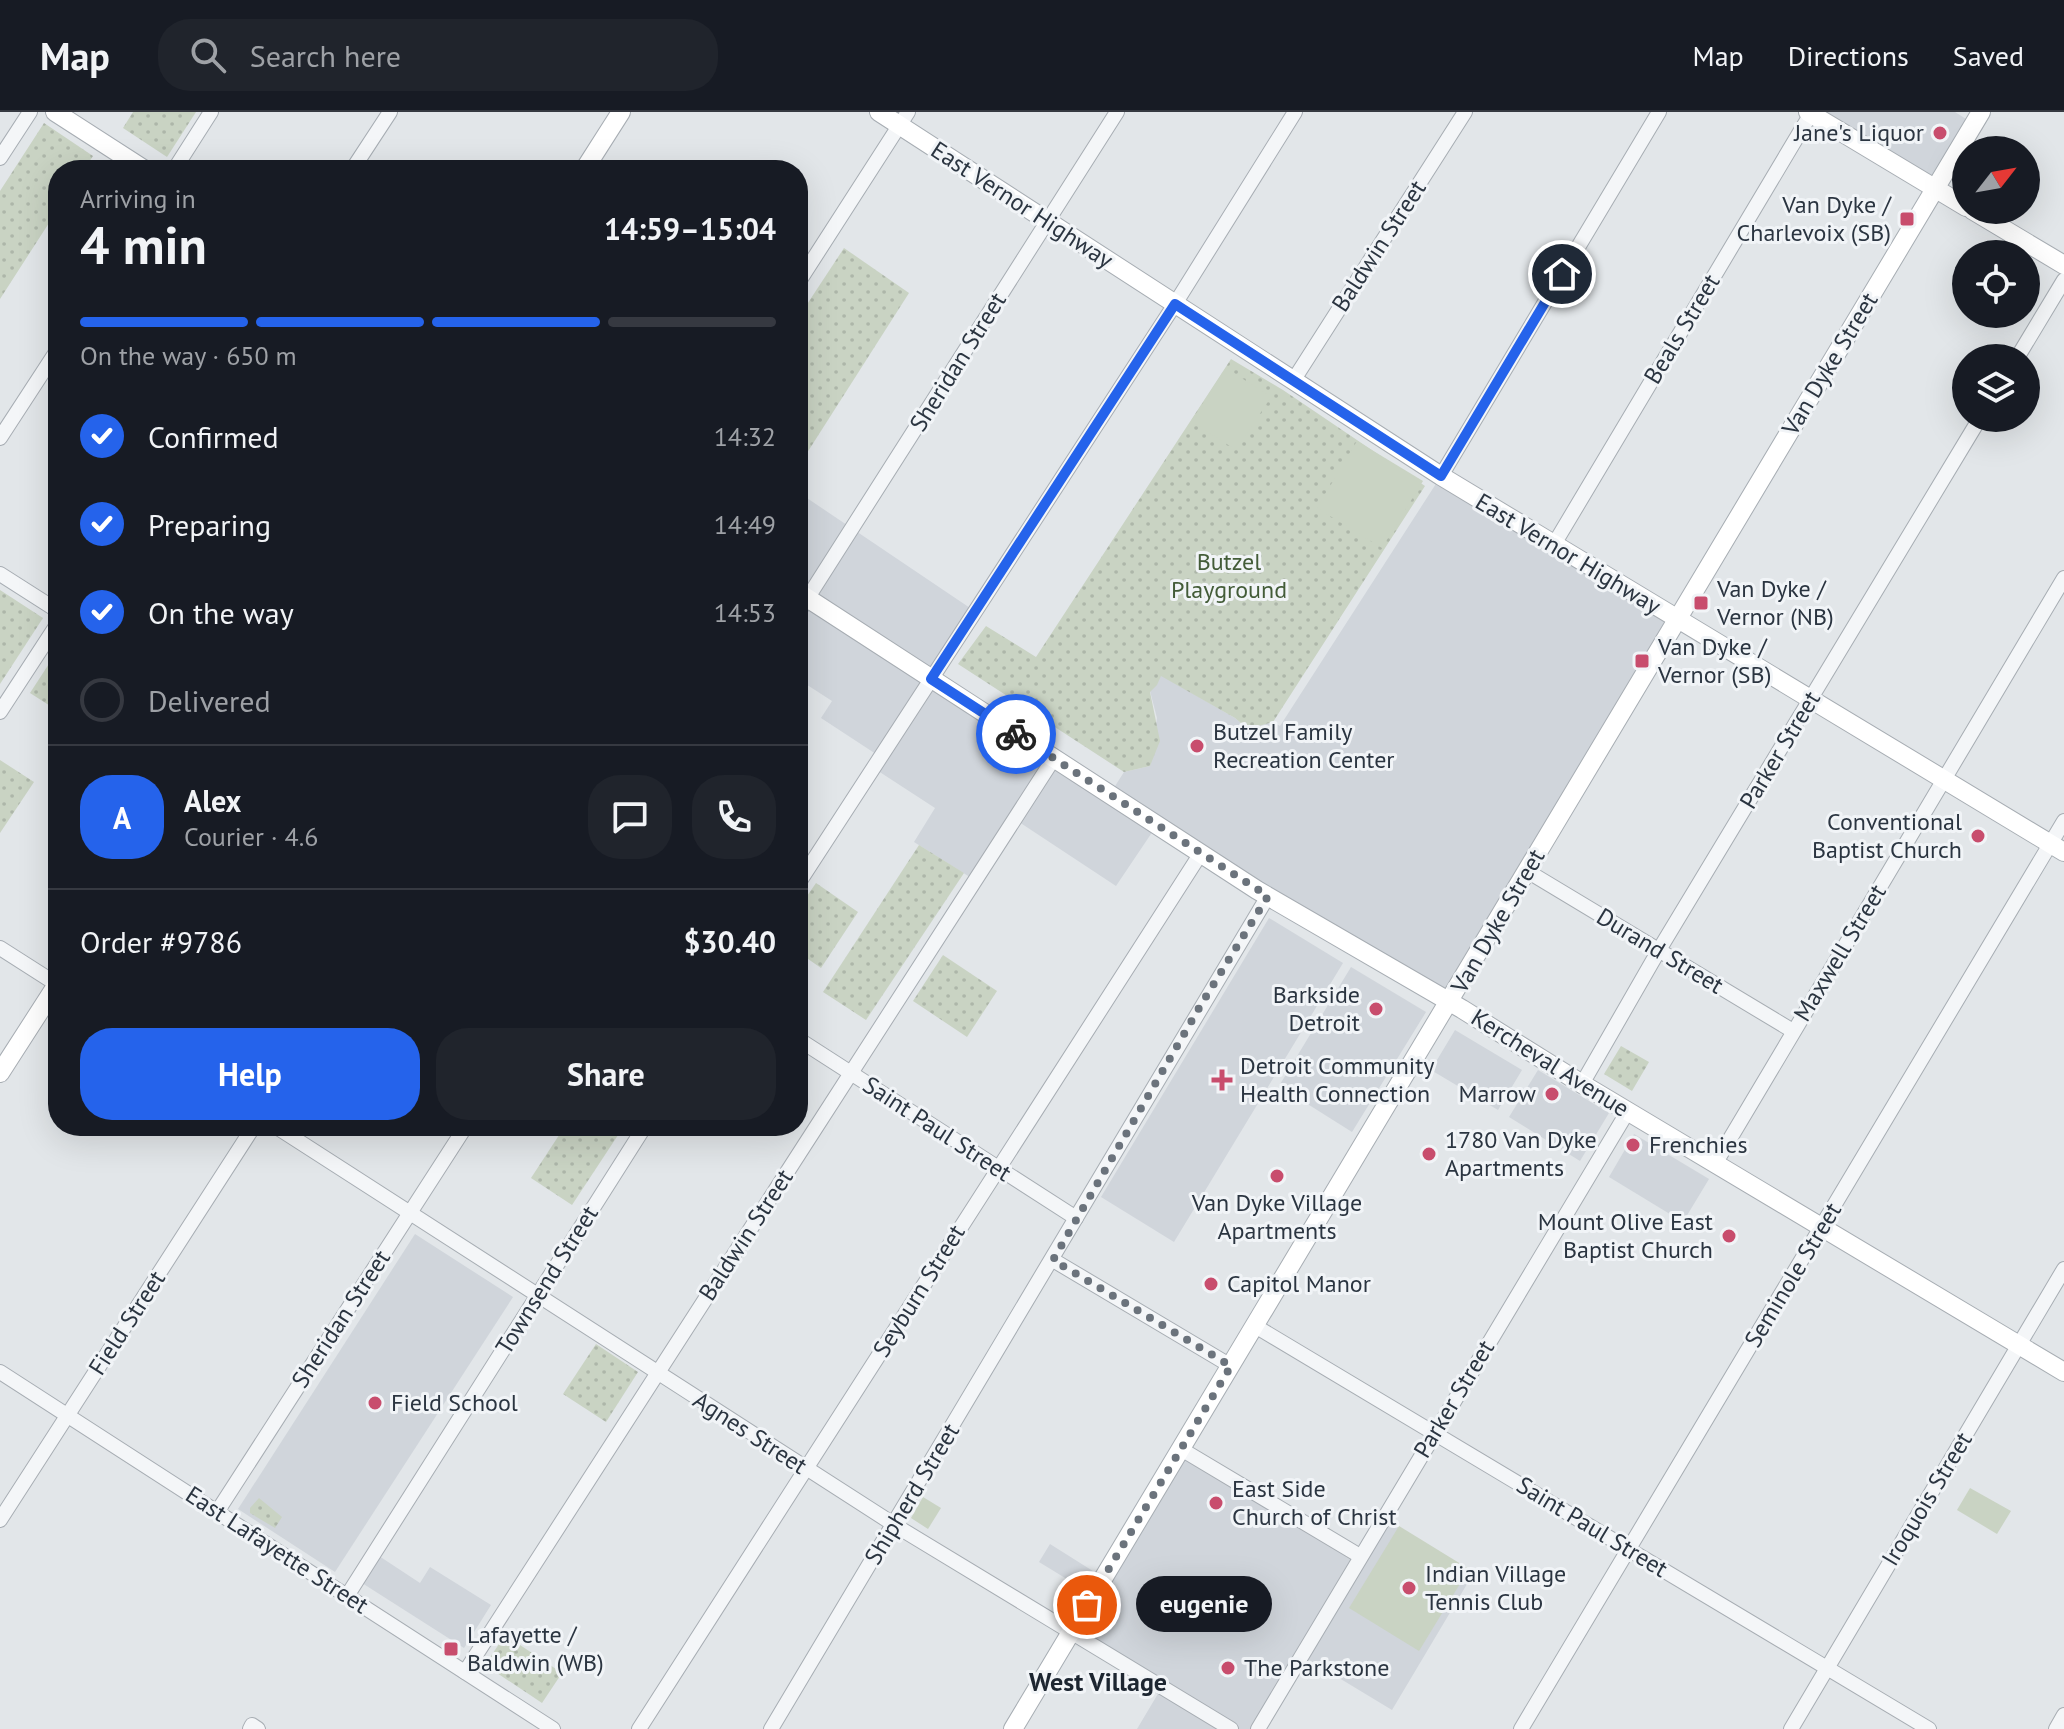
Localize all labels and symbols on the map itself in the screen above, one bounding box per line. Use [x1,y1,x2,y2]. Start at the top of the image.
place label: Jane's Liquor [1793,117,1924,148]
marker: Jane's Liquor [1931,124,1949,142]
street label: East Vernor Highway [925,134,1119,275]
north arrow [1952,136,2040,224]
street label: Baldwin Street [1325,174,1433,317]
place label: Van Dyke / Charlevoix (SB) [1737,189,1893,248]
marker: Van Dyke / Charlevoix (SB) [1898,210,1916,228]
pin [1528,240,1596,308]
street label: Beals Street [1637,268,1727,389]
street label: Sheridan Street [902,286,1013,437]
street label: Van Dyke Street [1774,287,1884,442]
street label: East Vernor Highway [1470,486,1667,621]
park label: Butzel Playground [1171,546,1287,605]
place label: Van Dyke / Vernor (NB) [1716,573,1834,632]
marker: Van Dyke / Vernor (NB) [1692,594,1710,612]
place label: Van Dyke / Vernor (SB) [1657,631,1771,690]
marker: Van Dyke / Vernor (SB) [1633,652,1651,670]
street label: Parker Street [1732,685,1827,814]
courier [976,694,1056,774]
place label: Butzel Family Recreation Center [1213,716,1395,775]
marker: Butzel Family Recreation Center [1188,737,1206,755]
place label: Conventional Baptist Church [1812,806,1962,865]
marker: Conventional Baptist Church [1969,827,1987,845]
street label: Van Dyke Street [1443,843,1551,999]
street label: Maxwell Street [1786,879,1893,1027]
street label: Durand Street [1591,901,1729,1001]
place label: Barkside Detroit [1273,979,1360,1038]
marker: Barkside Detroit [1367,1000,1385,1018]
street label: Kercheval Avenue [1466,1002,1635,1124]
place label: Detroit Community Health Connection [1240,1050,1435,1109]
street label: Saint Paul Street [857,1069,1017,1188]
marker: Detroit Community Health Connection [1211,1069,1233,1091]
place label: Marrow [1459,1078,1536,1109]
marker: Marrow [1543,1085,1561,1103]
place label: 1780 Van Dyke Apartments [1445,1124,1597,1183]
place label: Frenchies [1649,1129,1748,1160]
marker: Frenchies [1624,1136,1642,1154]
marker: 1780 Van Dyke Apartments [1420,1145,1438,1163]
street label: Baldwin Street [692,1163,800,1306]
marker: Van Dyke Village Apartments [1268,1167,1286,1185]
place label: Van Dyke Village Apartments [1191,1187,1362,1246]
street label: Seminole Street [1737,1197,1848,1353]
street label: Townsend Street [488,1200,605,1360]
place label: Mount Olive East Baptist Church [1538,1206,1713,1265]
street label: Seyburn Street [866,1219,972,1363]
marker: Mount Olive East Baptist Church [1720,1227,1738,1245]
street label: Sheridan Street [284,1244,397,1394]
street label: Field Street [81,1265,172,1381]
place label: Capitol Manor [1227,1268,1371,1299]
marker: Capitol Manor [1202,1275,1220,1293]
street label: Parker Street [1406,1334,1501,1463]
street label: Agnes Street [687,1384,813,1481]
place label: Field School [391,1387,518,1418]
marker: Field School [366,1394,384,1412]
street label: Shipherd Street [857,1417,966,1570]
street label: Iroquois Street [1874,1426,1979,1571]
street label: Saint Paul Street [1511,1469,1673,1584]
place label: East Side Church of Christ [1232,1473,1397,1532]
street label: East Lafayette Street [180,1479,375,1620]
marker: East Side Church of Christ [1207,1494,1225,1512]
place label: Indian Village Tennis Club [1425,1558,1566,1617]
pin [1053,1571,1121,1639]
callout: eugenie [1135,1577,1271,1633]
marker: Indian Village Tennis Club [1400,1579,1418,1597]
place label: Lafayette / Baldwin (WB) [467,1619,604,1678]
marker: Lafayette / Baldwin (WB) [442,1640,460,1658]
place label: The Parkstone [1244,1652,1389,1683]
marker: The Parkstone [1219,1659,1237,1677]
district label: West Village [1029,1665,1167,1698]

